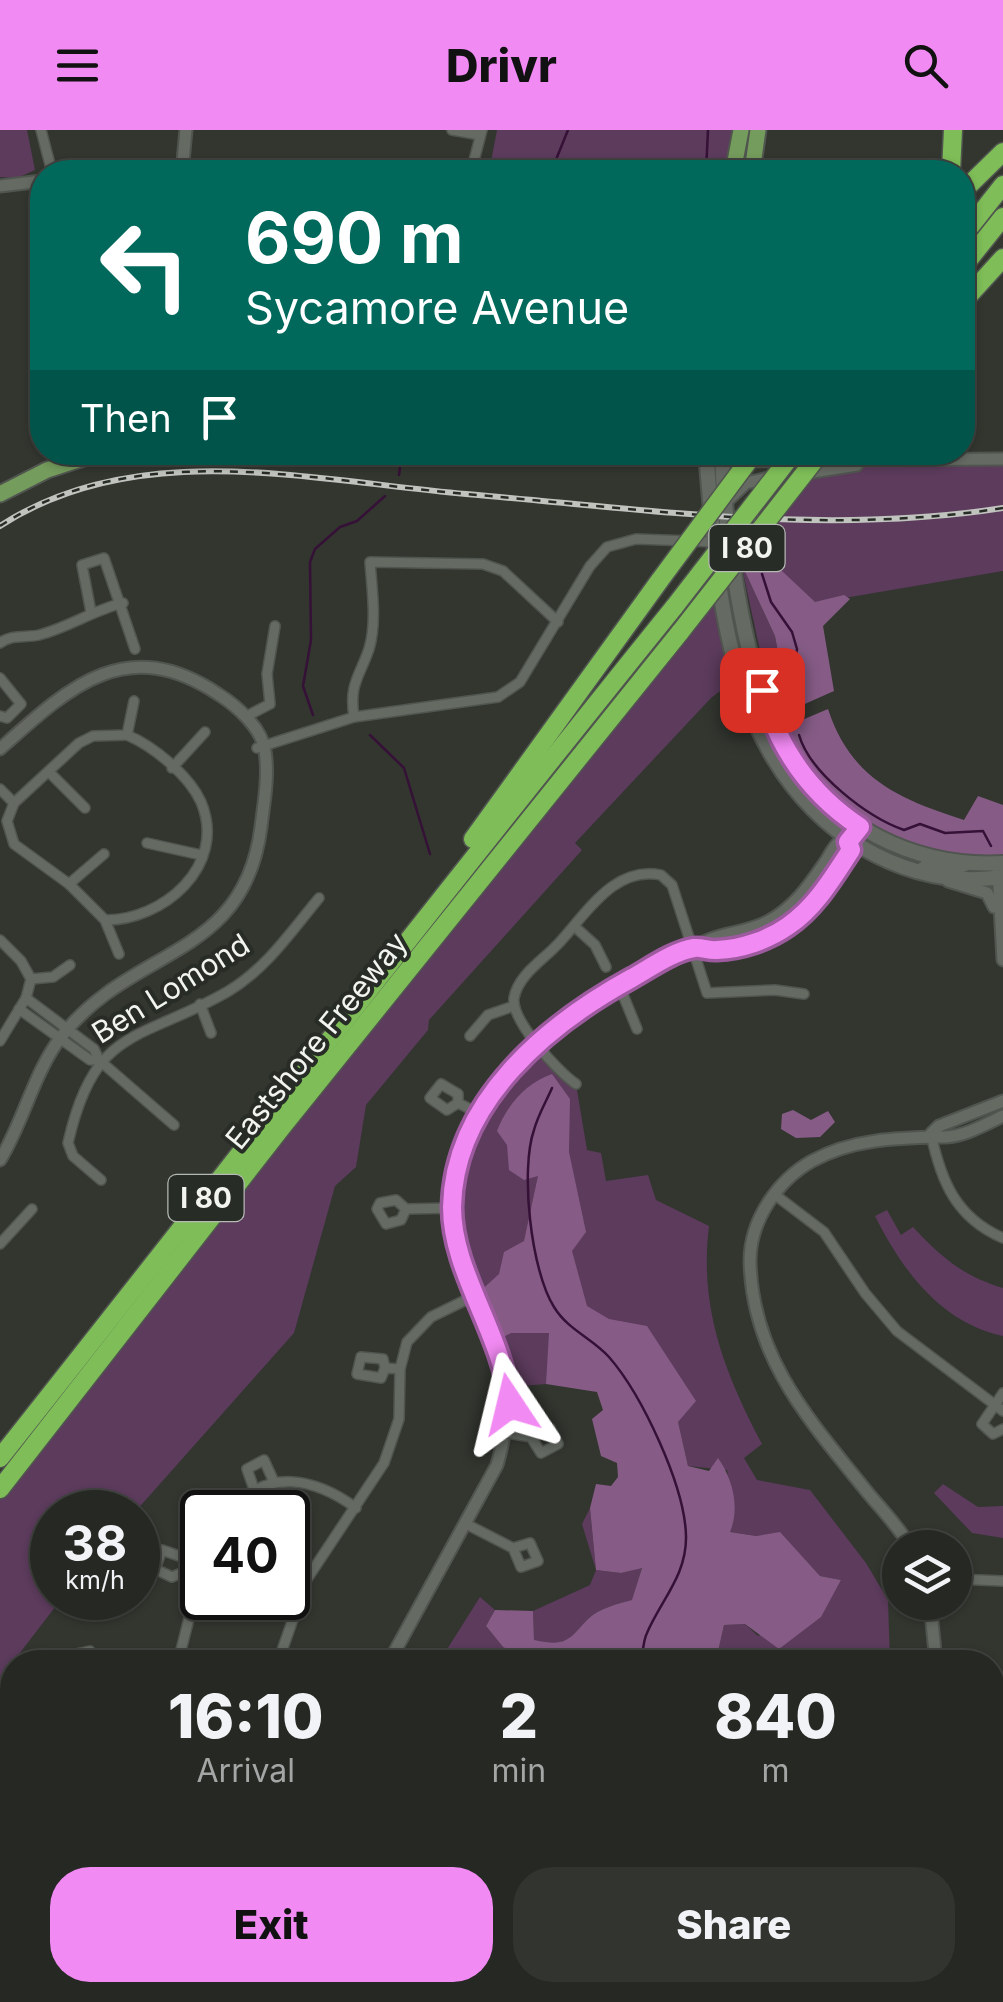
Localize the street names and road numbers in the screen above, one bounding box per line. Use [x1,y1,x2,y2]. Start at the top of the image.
road number: I 80 [710,525,784,571]
street label: Eastshore Freeway [218,925,415,1156]
street label: Ben Lomond [85,926,256,1051]
road number: I 80 [168,1175,244,1221]

